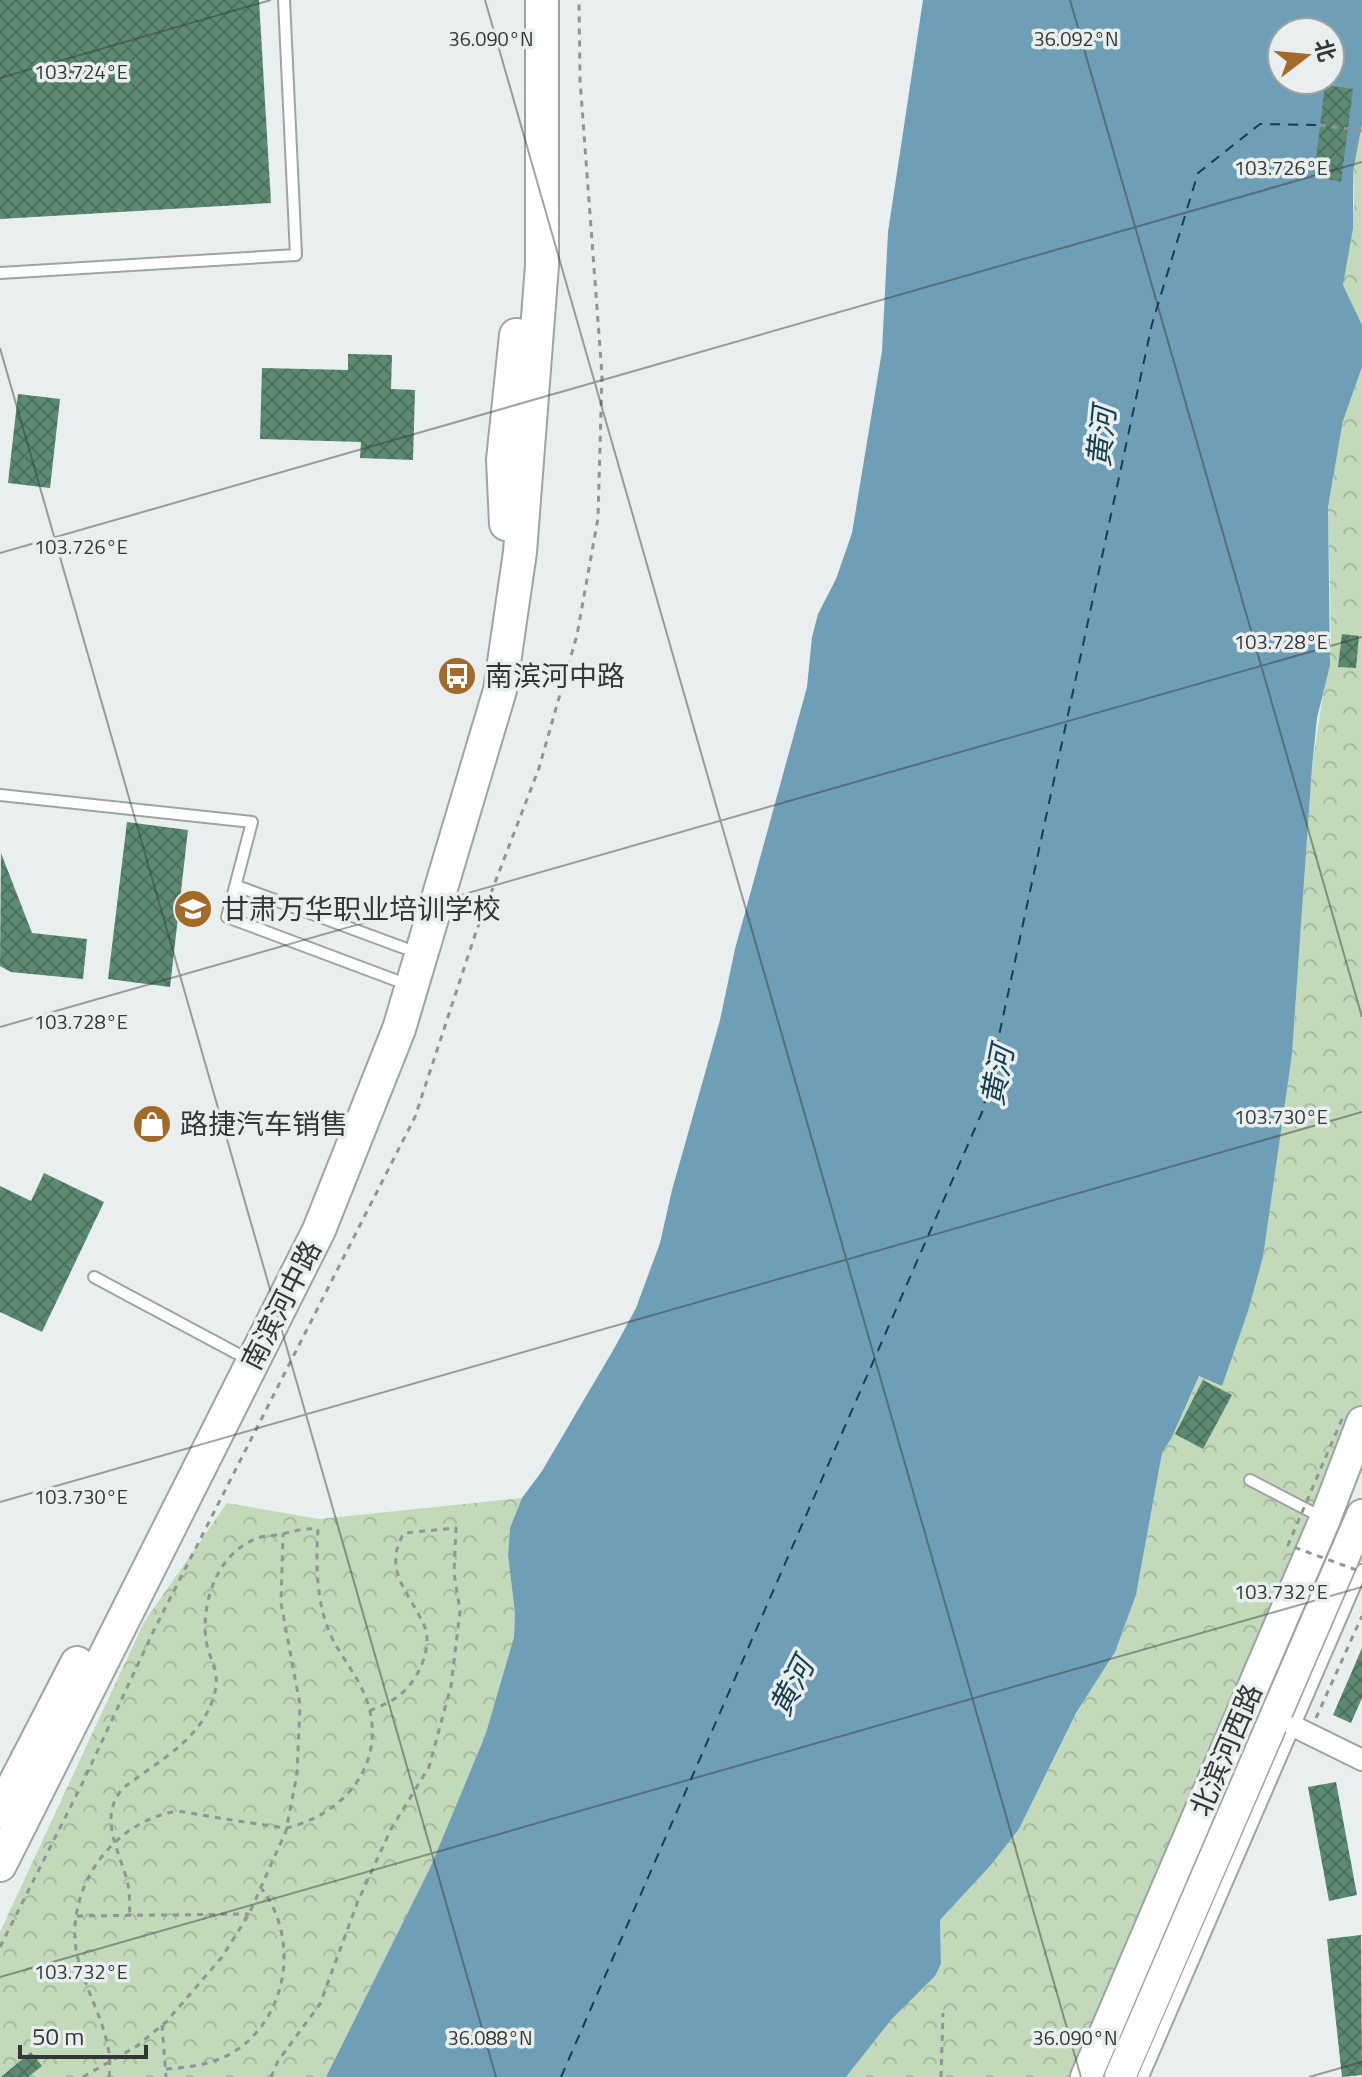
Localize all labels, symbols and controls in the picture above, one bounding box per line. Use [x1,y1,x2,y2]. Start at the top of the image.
north arrow [1266,16,1346,96]
text: 36.090°N [448,23,534,54]
text: 36.092°N [1033,23,1119,54]
text: 北 [1306,35,1345,66]
text: 103.724°E [34,56,128,87]
text: 103.726°E [1234,152,1328,183]
water label: 黄河 [1075,400,1128,469]
text: 103.726°E [34,531,128,562]
text: 103.728°E [1234,626,1328,657]
place label: 南滨河中路 [485,654,625,697]
bus stop icon: 南滨河中路 [436,655,478,697]
place label: 甘肃万华职业培训学校 [221,887,501,930]
school or university icon: 甘肃万华职业培训学校 [172,888,214,930]
text: 103.728°E [34,1006,128,1037]
water label: 黄河 [969,1037,1026,1110]
text: 103.730°E [1234,1101,1328,1132]
place label: 路捷汽车销售 [180,1102,348,1145]
shop icon: 路捷汽车销售 [131,1103,173,1145]
street label: 南滨河中路 [230,1233,331,1377]
text: 103.730°E [34,1481,128,1512]
text: 103.732°E [1234,1576,1328,1607]
water label: 黄河 [757,1645,827,1724]
street label: 北滨河西路 [1178,1677,1273,1823]
text: 103.732°E [34,1956,128,1987]
scale bar [20,2009,146,2059]
text: 50 m [32,2018,84,2054]
text: 36.088°N [447,2022,533,2053]
text: 36.090°N [1032,2022,1118,2053]

